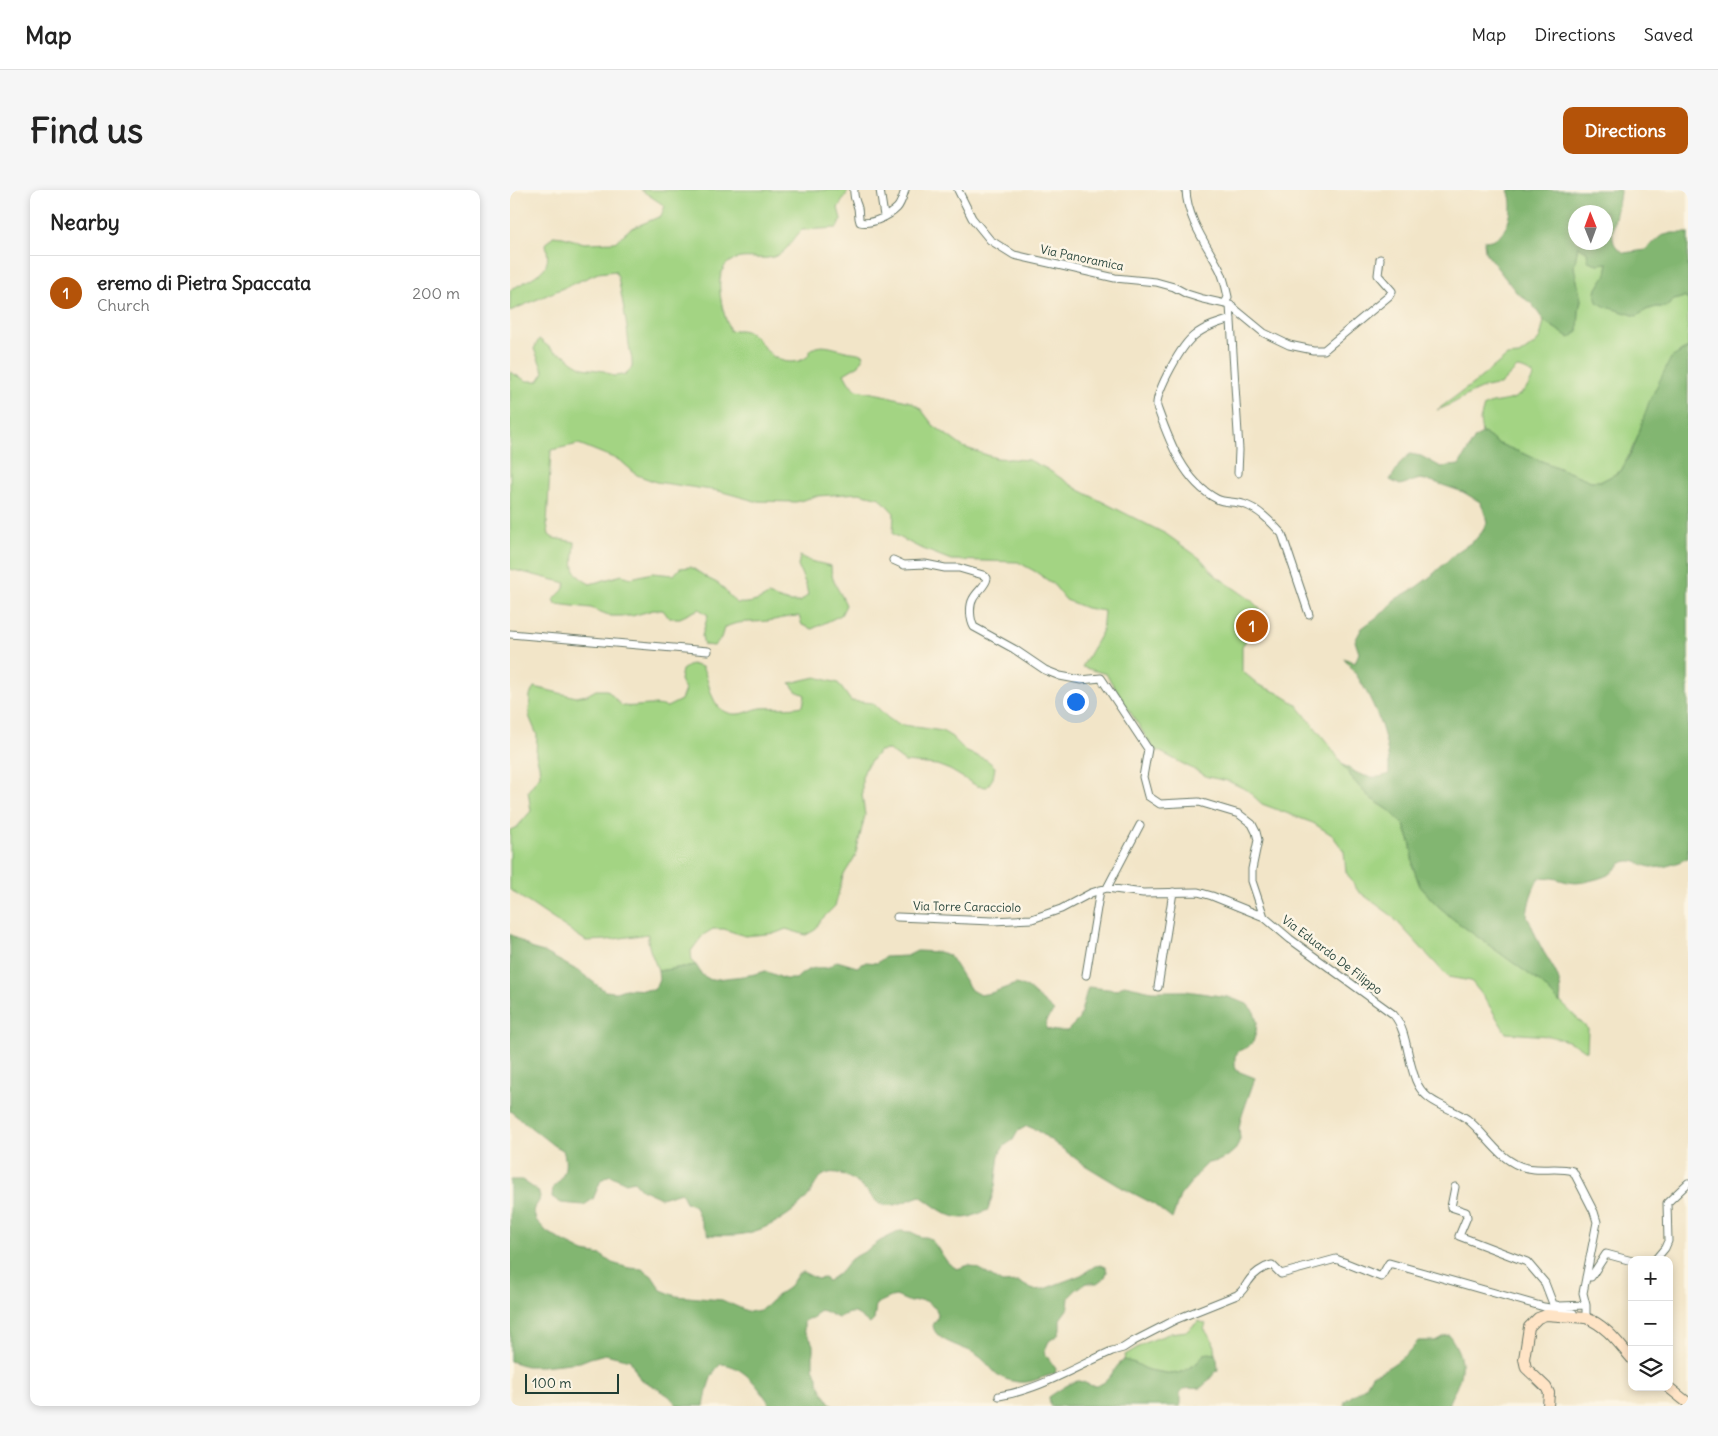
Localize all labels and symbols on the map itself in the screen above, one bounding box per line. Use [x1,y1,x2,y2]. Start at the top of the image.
north arrow [1568,205,1613,250]
street label: Via Panoramica [1039,241,1125,274]
pin: 1 [1236,607,1268,645]
your location [1063,689,1089,715]
street label: Via Torre Caracciolo [913,898,1021,915]
street label: Via Eduardo De Filippo [1279,912,1386,998]
scale bar [525,1371,619,1394]

